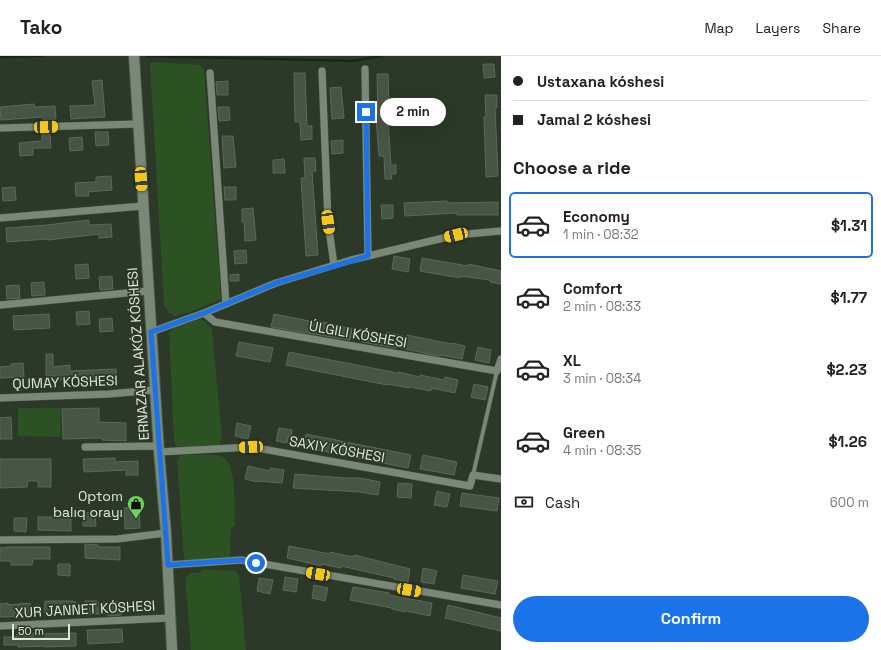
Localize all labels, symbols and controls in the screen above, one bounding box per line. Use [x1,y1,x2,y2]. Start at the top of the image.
text: Tako [20,15,62,40]
text: Map [704,19,734,37]
text: Layers [756,19,800,37]
text: Share [822,19,861,37]
text: Ustaxana kóshesi [537,72,664,91]
callout: 2 min [380,98,446,126]
route end [357,103,375,121]
text: 2 min [396,103,430,120]
text: Jamal 2 kóshesi [537,110,651,129]
car [34,121,58,133]
text: Choose a ride [513,156,631,179]
car [134,167,148,191]
icon: car [515,207,551,243]
text: Economy [563,207,630,226]
car [320,209,336,235]
text: $1.31 [831,216,867,235]
car [443,226,469,244]
text: 1 min · 08:32 [563,226,639,243]
street label: ERNAZAR ALAKÓZ KÓSHESI [123,267,153,441]
icon: car [515,279,551,315]
text: Comfort [563,279,623,298]
text: $1.77 [831,288,867,307]
text: 2 min · 08:33 [563,298,641,315]
street label: ÚLGILI KÓSHESI [308,317,408,351]
icon: car [515,351,551,387]
text: XL [563,351,581,370]
text: $2.23 [826,360,867,379]
text: 3 min · 08:34 [563,370,641,387]
street label: QUMAY KÓSHESI [12,371,118,393]
icon: car [515,423,551,459]
text: Green [563,423,605,442]
street label: SAXIY KÓSHESI [288,432,386,466]
text: $1.26 [828,432,867,451]
car [239,440,263,454]
text: 4 min · 08:35 [563,442,641,459]
place label: Optom balıq orayı [53,487,123,521]
icon: cash [513,491,535,513]
text: Cash [545,493,580,512]
shop icon: Optom balıq orayı [126,494,146,519]
text: 600 m [830,494,869,511]
route start [247,554,265,572]
car [305,566,331,582]
car [396,582,422,598]
street label: XUR JANNET KÓSHESI [14,596,156,622]
button: Confirm [513,596,869,642]
scale bar [12,622,70,641]
text: 50 m [18,624,44,638]

